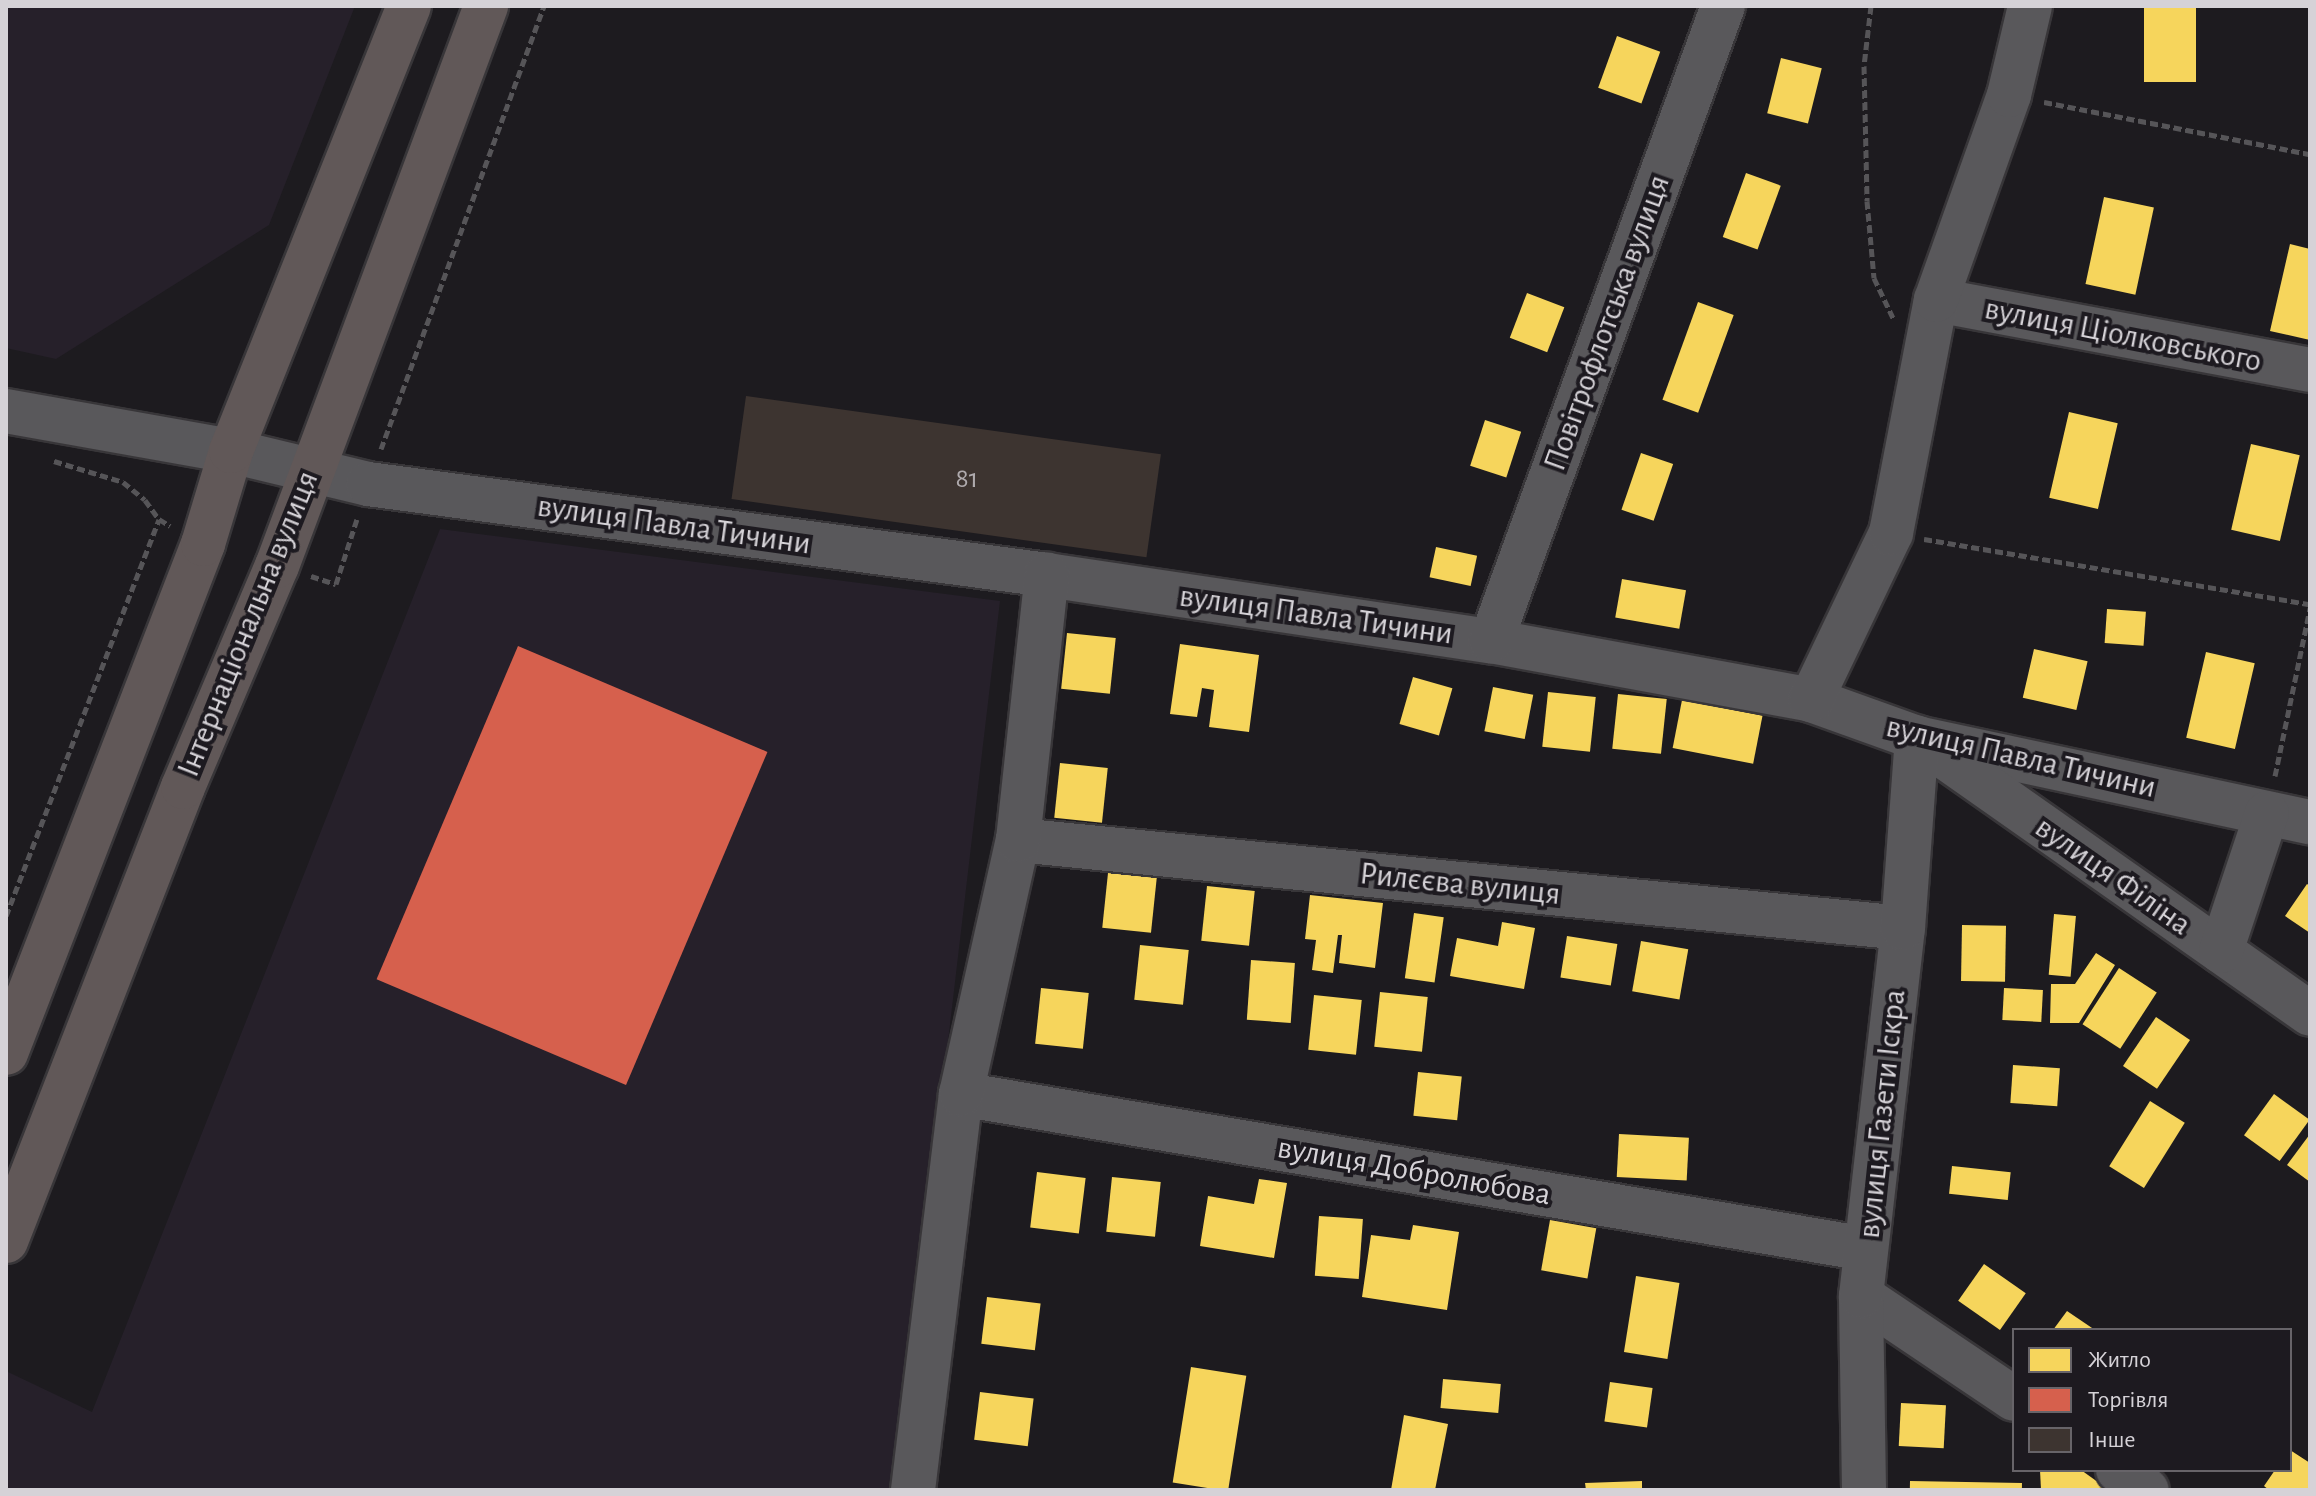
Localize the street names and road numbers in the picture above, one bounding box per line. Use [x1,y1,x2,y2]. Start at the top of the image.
street label: Повітрофлотська вулиця [1536,170,1678,476]
street label: вулиця Ціолковського [1981,289,2265,381]
street label: Інтернаціональна вулиця [169,465,327,783]
street label: вулиця Павла Тичини [535,487,813,563]
street label: вулиця Павла Тичини [1177,577,1455,653]
street label: вулиця Павла Тичини [1882,707,2160,807]
street label: вулиця Філіна [2028,808,2198,944]
street label: Рилєєва вулиця [1358,854,1562,914]
street label: вулиця Газети Іскра [1850,988,1914,1240]
street label: вулиця Добролюбова [1274,1128,1554,1214]

